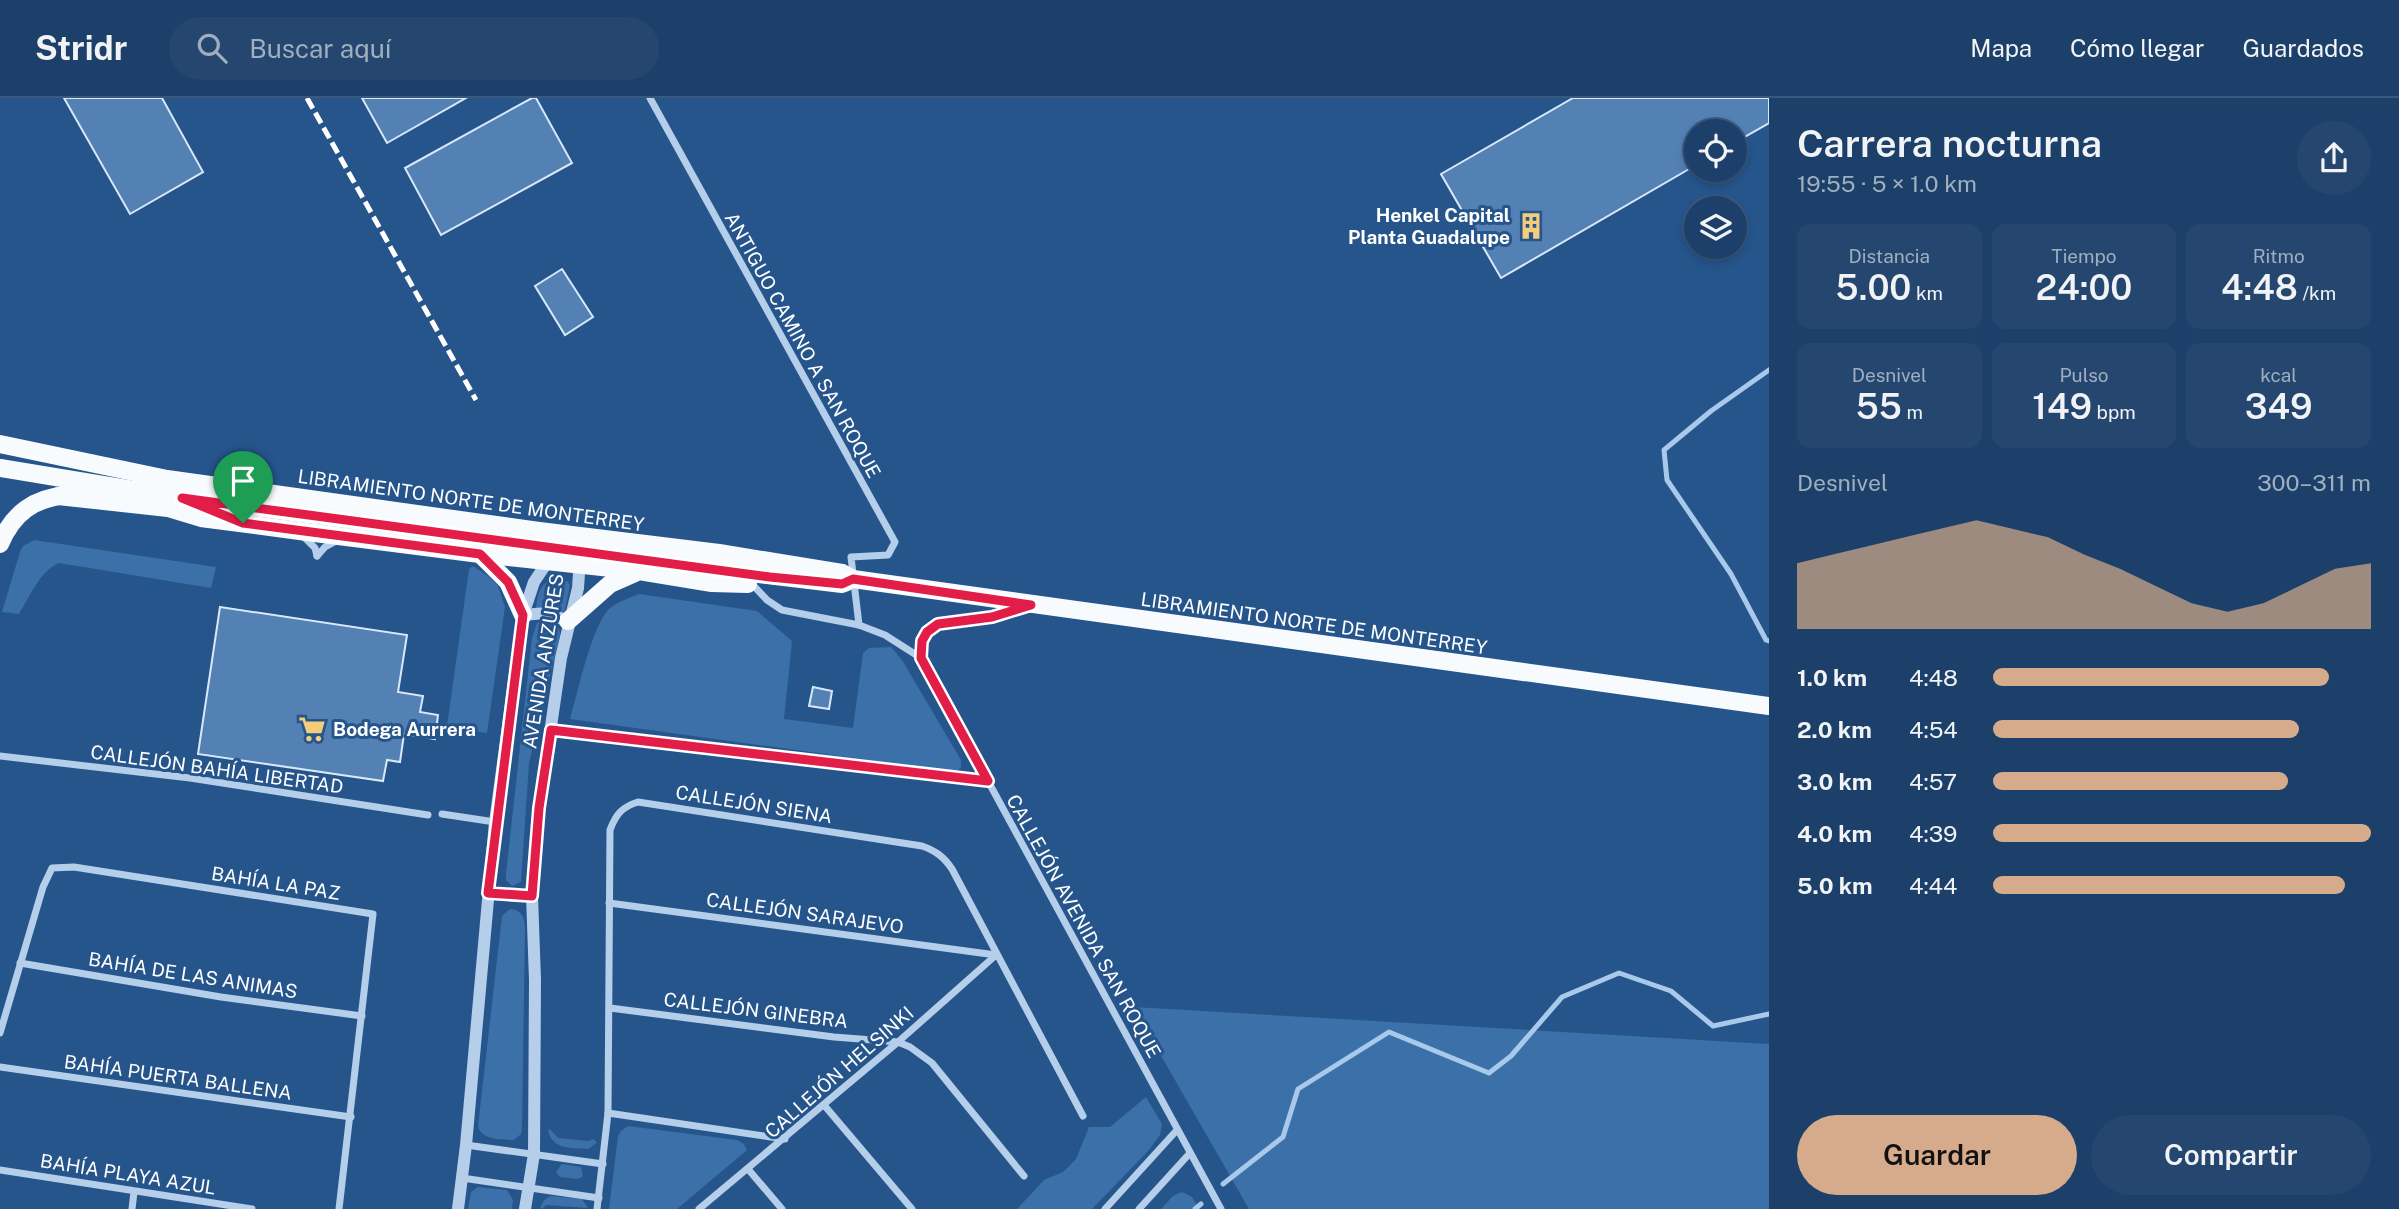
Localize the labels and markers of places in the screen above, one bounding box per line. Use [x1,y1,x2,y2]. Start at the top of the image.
place label: Henkel Capital Planta Guadalupe [1348,204,1510,248]
building icon: Henkel Capital Planta Guadalupe [1516,211,1546,241]
pin [213,451,273,523]
supermarket icon: Bodega Aurrera [297,714,327,744]
place label: Bodega Aurrera [333,718,476,740]

